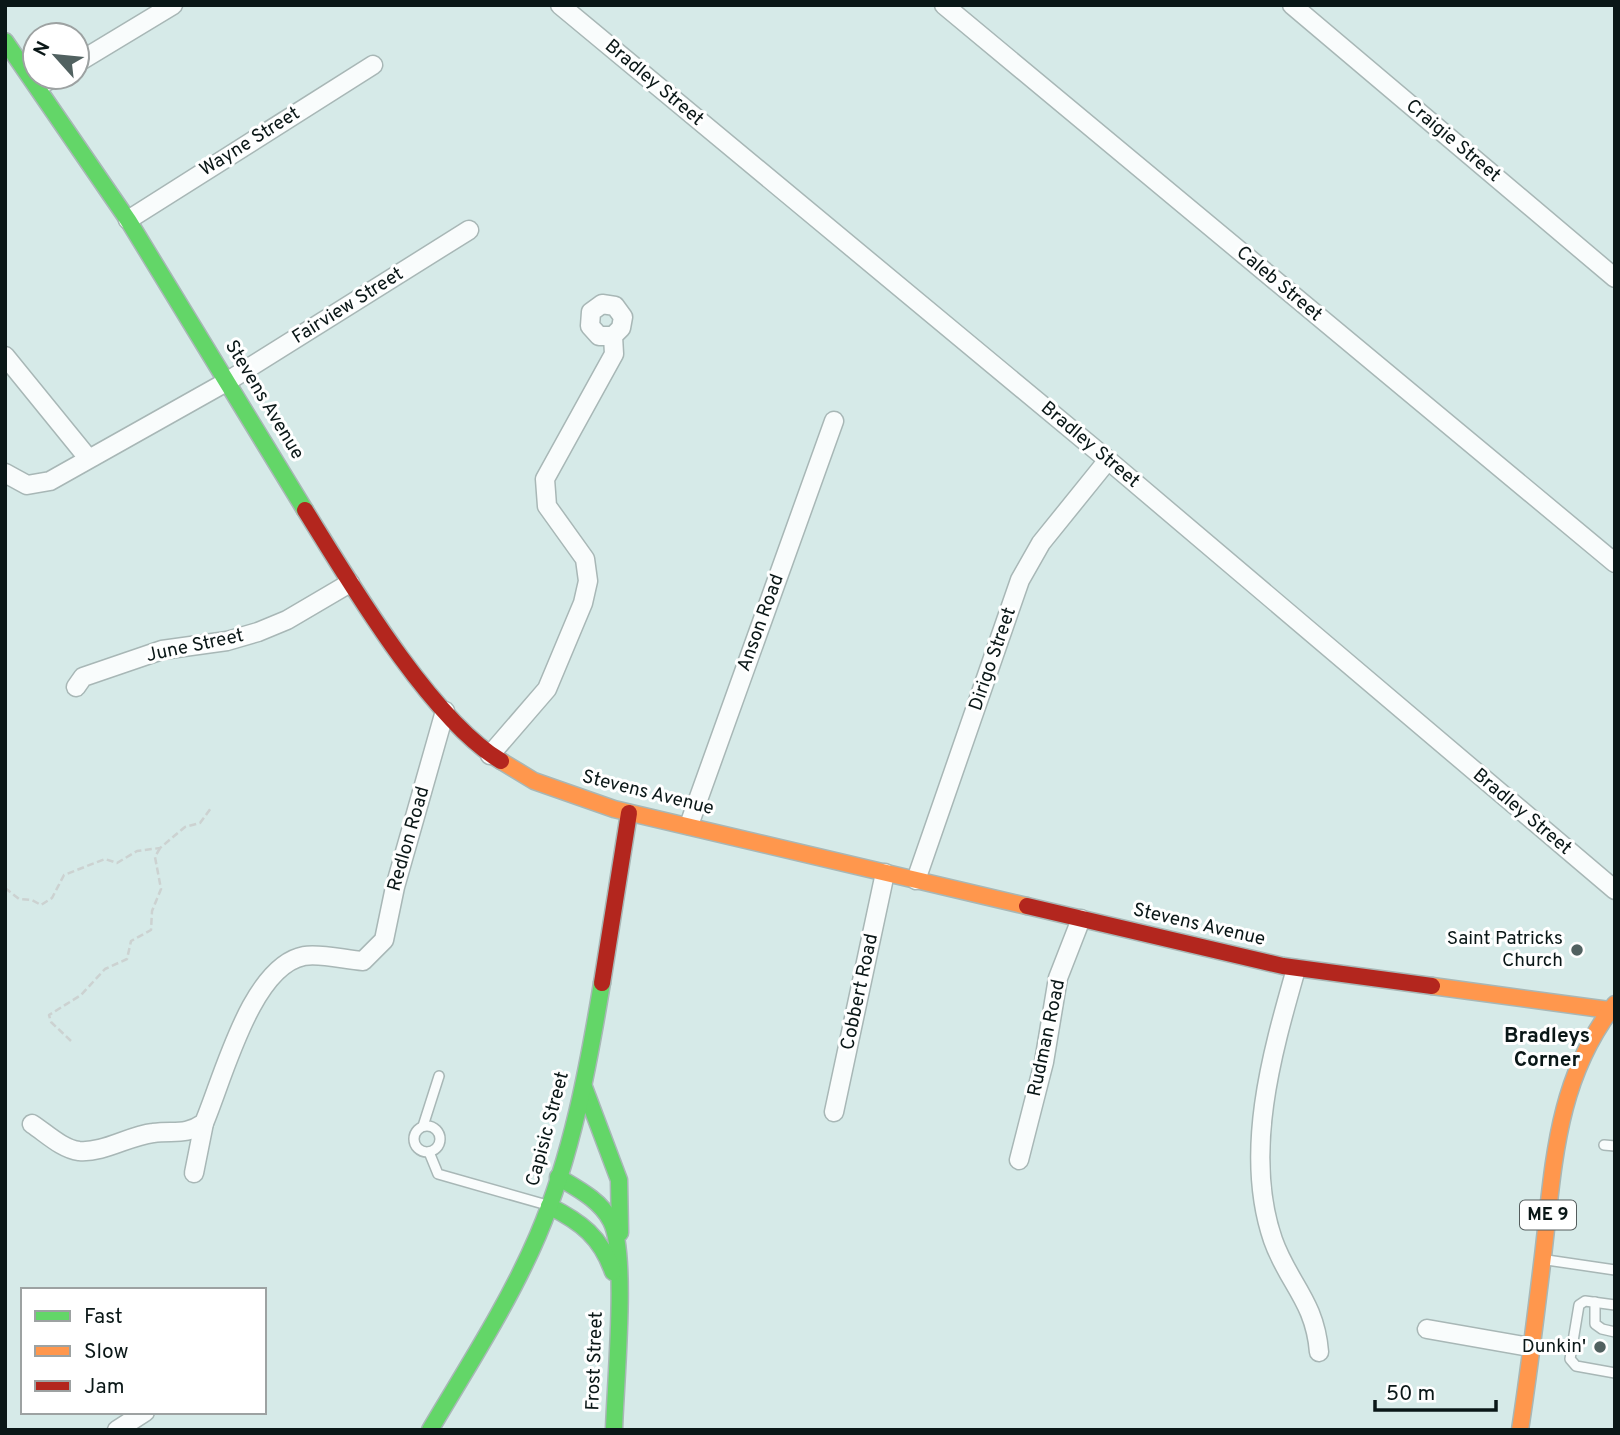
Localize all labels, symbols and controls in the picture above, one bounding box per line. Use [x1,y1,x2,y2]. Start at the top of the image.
north arrow [21,21,91,91]
street label: Bradley Street [600,35,708,131]
text: N [29,38,56,61]
street label: Craigie Street [1401,94,1505,188]
street label: Wayne Street [195,102,305,182]
street label: Caleb Street [1231,241,1327,327]
street label: Fairview Street [288,262,408,350]
street label: Stevens Avenue [219,336,309,464]
street label: Bradley Street [1036,397,1144,493]
street label: Anson Road [732,571,790,675]
street label: Dirigo Street [964,604,1022,714]
street label: June Street [144,624,246,668]
street label: Bradley Street [1468,764,1576,860]
street label: Stevens Avenue [580,765,716,821]
street label: Redlon Road [383,784,435,894]
street label: Stevens Avenue [1131,898,1267,952]
place label: Saint Patricks Church [1447,927,1563,973]
street label: Cobbert Road [836,932,884,1052]
marker: Saint Patricks Church [1569,942,1585,958]
street label: Rudman Road [1023,977,1071,1099]
district label: Bradleys Corner [1504,1023,1590,1074]
street label: Capisic Street [521,1069,575,1189]
road number: ME 9 [1520,1200,1576,1230]
legend [21,1288,266,1414]
text: Fast [84,1304,123,1331]
street label: Frost Street [581,1311,609,1411]
place label: Dunkin' [1522,1335,1586,1359]
text: Slow [84,1339,129,1366]
marker: Dunkin' [1592,1339,1608,1355]
scale bar [1375,1368,1496,1412]
text: Jam [84,1374,125,1401]
text: 50 m [1386,1381,1435,1408]

